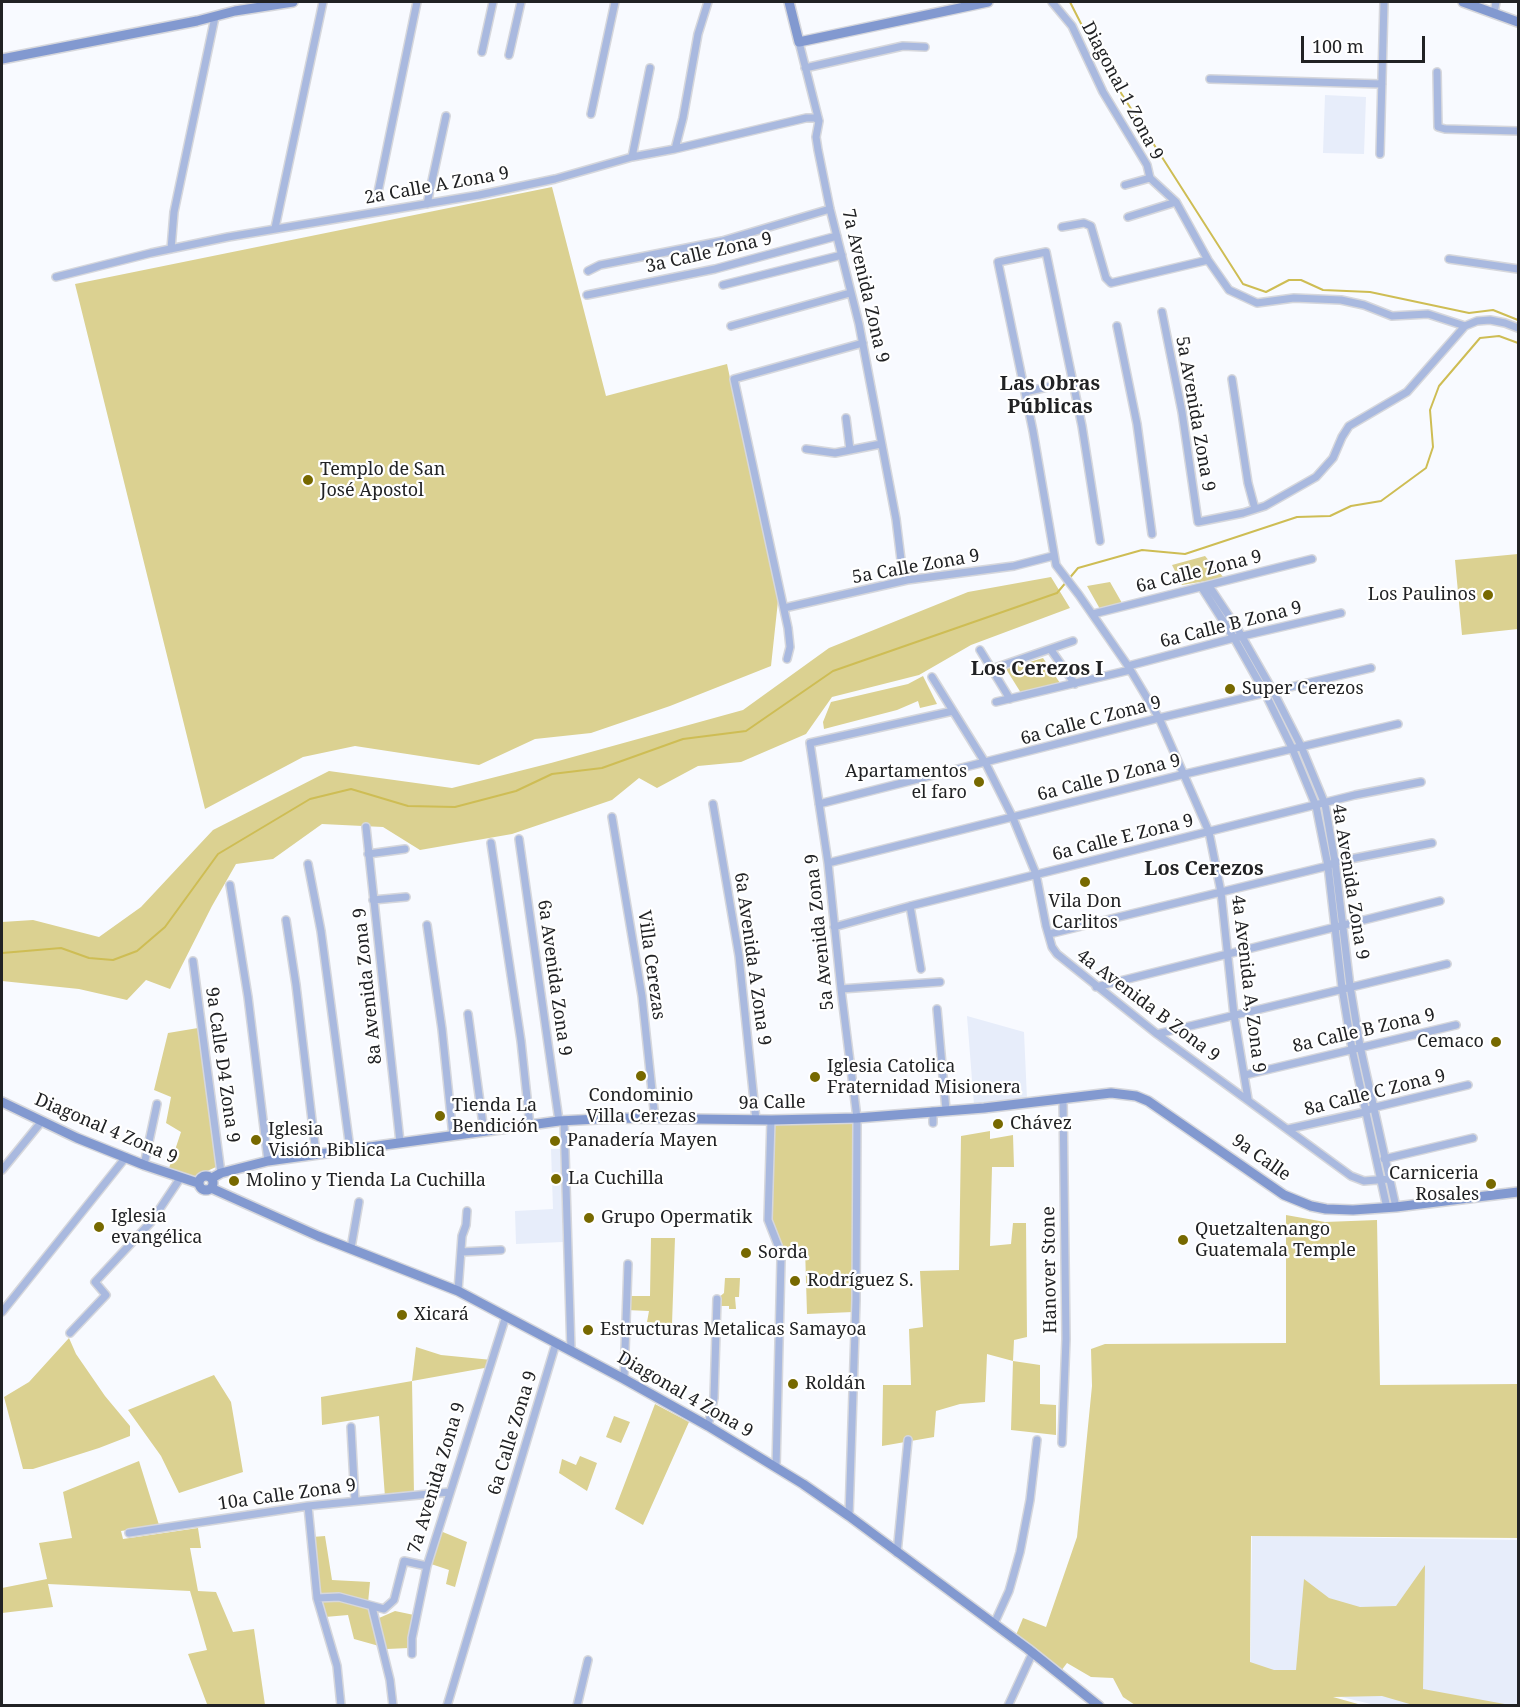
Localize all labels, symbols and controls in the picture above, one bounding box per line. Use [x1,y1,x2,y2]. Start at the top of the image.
street label: Diagonal 1 Zona 9 [1076,18,1168,164]
scale bar [1304,24,1428,62]
text: 100 m [1312,34,1364,58]
street label: 2a Calle A Zona 9 [363,163,511,209]
street label: 7a Avenida Zona 9 [837,207,893,365]
street label: 3a Calle Zona 9 [644,228,774,278]
street label: 5a Avenida Zona 9 [1171,335,1219,493]
district label: Las Obras Públicas [1000,372,1100,419]
place label: Templo de San José Apostol [320,459,445,502]
marker: Templo de San José Apostol [301,473,315,487]
street label: 5a Calle Zona 9 [851,545,981,589]
street label: 6a Calle Zona 9 [1134,546,1264,598]
place label: Los Paulinos [1368,584,1476,606]
marker: Los Paulinos [1481,588,1495,602]
street label: 6a Calle B Zona 9 [1158,597,1304,653]
district label: Los Cerezos I [971,657,1103,681]
place label: Super Cerezos [1242,678,1364,700]
marker: Super Cerezos [1223,682,1237,696]
street label: 6a Calle C Zona 9 [1018,692,1164,750]
street label: 6a Calle D Zona 9 [1035,750,1183,806]
place label: Apartamentos el faro [845,761,967,804]
marker: Apartamentos el faro [972,775,986,789]
street label: 4a Avenida Zona 9 [1327,803,1373,961]
street label: 6a Calle E Zona 9 [1050,810,1196,866]
street label: 5a Avenida Zona 9 [801,853,839,1011]
district label: Los Cerezos [1144,857,1264,881]
street label: 6a Avenida A Zona 9 [729,871,775,1047]
marker: Vila Don Carlitos [1078,875,1092,889]
place label: Vila Don Carlitos [1048,891,1122,934]
street label: 4a Avenida A, Zona 9 [1226,894,1270,1074]
street label: 6a Avenida Zona 9 [532,899,576,1057]
street label: 8a Avenida Zona 9 [349,907,387,1065]
street label: Villa Cerezas [633,909,669,1021]
street label: 4a Avenida B Zona 9 [1072,945,1224,1067]
street label: 9a Calle D4 Zona 9 [200,986,244,1144]
street label: 8a Calle B Zona 9 [1291,1004,1437,1058]
place label: Cemaco [1417,1031,1484,1053]
marker: Cemaco [1489,1035,1503,1049]
place label: Iglesia Catolica Fraternidad Misionera [827,1056,1021,1098]
street label: 8a Calle C Zona 9 [1302,1065,1448,1121]
marker: Condominio Villa Cerezas [634,1069,648,1083]
marker: Iglesia Catolica Fraternidad Misionera [808,1070,822,1084]
place label: Condominio Villa Cerezas [586,1085,696,1128]
street label: Diagonal 4 Zona 9 [31,1089,181,1169]
street label: 9a Calle [738,1092,806,1114]
place label: Tienda La Bendición [452,1095,538,1138]
marker: Tienda La Bendición [433,1109,447,1123]
place label: Chávez [1010,1113,1072,1135]
marker: Chávez [991,1117,1005,1131]
place label: Iglesia Visión Biblica [268,1119,385,1162]
place label: Panadería Mayen [567,1130,718,1152]
street label: 9a Calle [1227,1130,1295,1186]
marker: Iglesia Visión Biblica [249,1133,263,1147]
marker: Panadería Mayen [548,1134,562,1148]
place label: Carniceria Rosales [1389,1163,1479,1206]
place label: La Cuchilla [568,1168,664,1190]
place label: Molino y Tienda La Cuchilla [246,1170,486,1192]
marker: La Cuchilla [549,1172,563,1186]
marker: Molino y Tienda La Cuchilla [227,1174,241,1188]
marker: Carniceria Rosales [1484,1177,1498,1191]
place label: Iglesia evangélica [111,1206,202,1248]
street label: Hanover Stone [1038,1206,1062,1334]
place label: Grupo Opermatik [601,1207,752,1229]
marker: Grupo Opermatik [582,1211,596,1225]
place label: Quetzaltenango Guatemala Temple [1195,1219,1356,1262]
marker: Iglesia evangélica [92,1220,106,1234]
marker: Quetzaltenango Guatemala Temple [1176,1233,1190,1247]
place label: Sorda [758,1242,808,1264]
marker: Sorda [739,1246,753,1260]
place label: Rodríguez S. [807,1270,913,1292]
marker: Rodríguez S. [788,1274,802,1288]
place label: Xicará [414,1304,469,1326]
marker: Xicará [395,1308,409,1322]
place label: Estructuras Metalicas Samayoa [600,1319,867,1341]
marker: Estructuras Metalicas Samayoa [581,1323,595,1337]
street label: Diagonal 4 Zona 9 [613,1347,757,1443]
street label: 6a Calle Zona 9 [484,1368,542,1498]
place label: Roldán [805,1373,866,1395]
marker: Roldán [786,1377,800,1391]
street label: 7a Avenida Zona 9 [404,1400,470,1556]
street label: 10a Calle Zona 9 [217,1475,357,1515]

